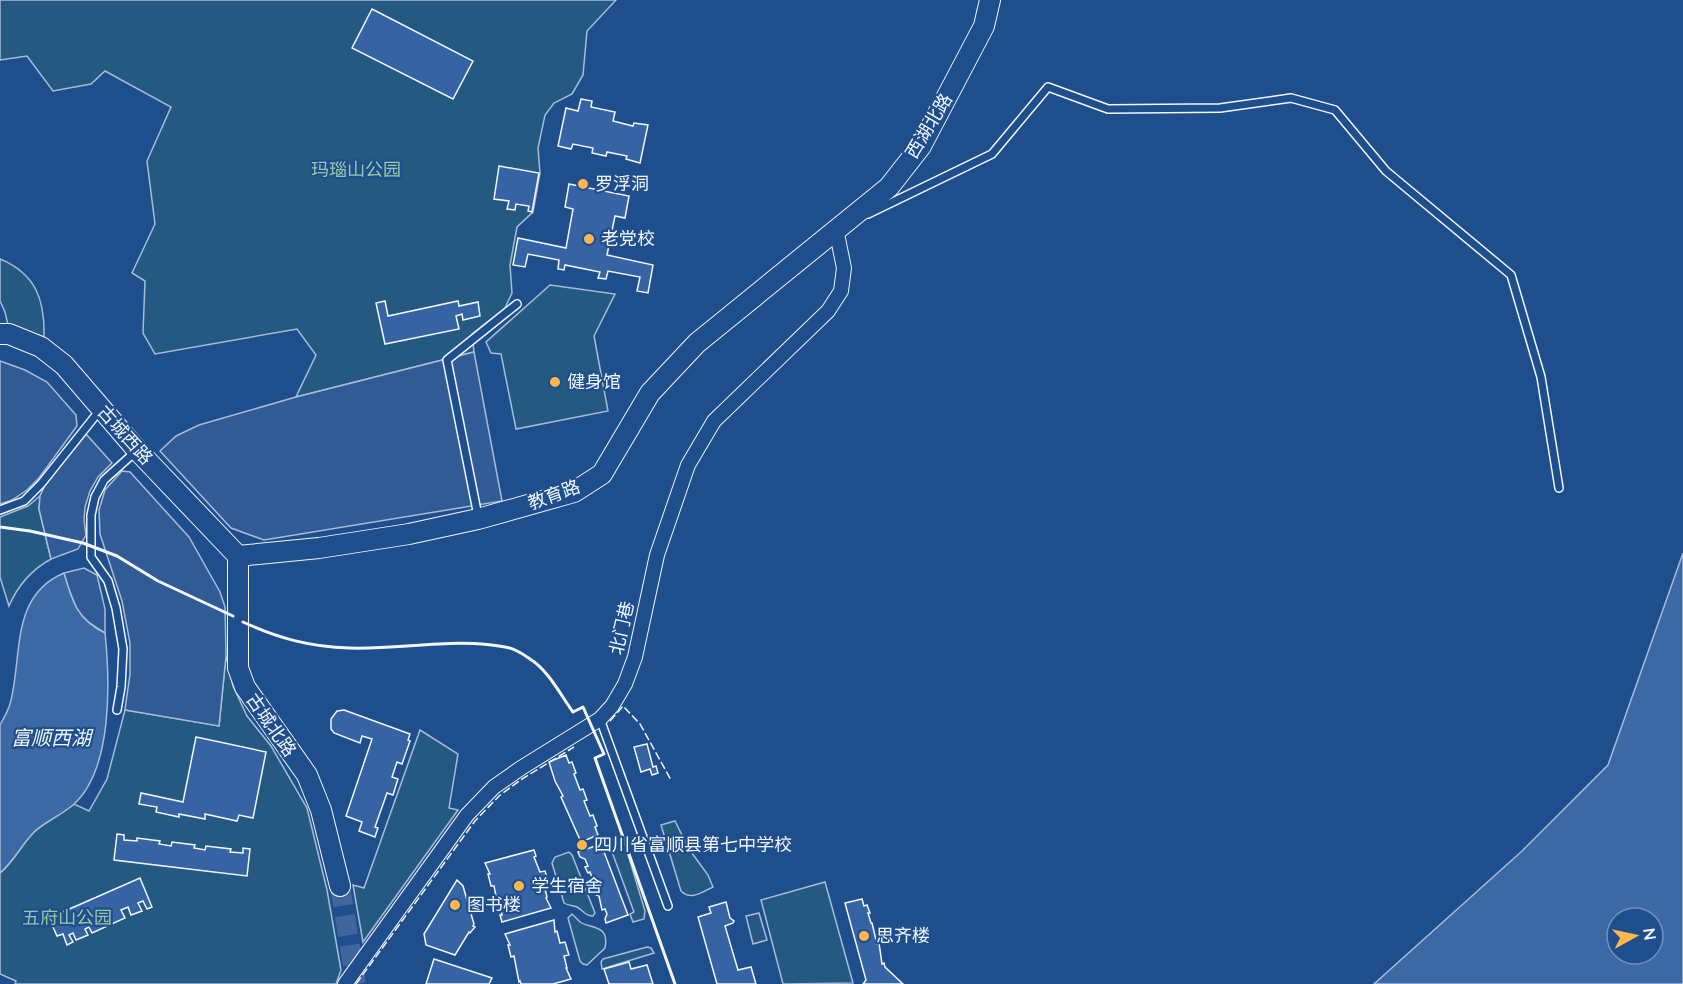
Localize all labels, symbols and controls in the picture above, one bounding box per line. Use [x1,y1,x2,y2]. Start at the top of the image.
street label: 西湖北路 [900,89,956,162]
park label: 玛瑙山公园 [311,158,401,180]
place label: 罗浮洞 [595,172,649,194]
marker: 罗浮洞 [576,177,590,191]
place label: 老党校 [601,227,655,249]
marker: 老党校 [582,232,596,246]
place label: 健身馆 [567,370,621,392]
marker: 健身馆 [548,375,562,389]
street label: 古城西路 [93,400,158,468]
street label: 教育路 [525,474,583,514]
street label: 北门巷 [604,599,638,657]
street label: 古城北路 [242,689,301,760]
water label: 富顺西湖 [11,725,94,749]
place label: 四川省富顺县第七中学校 [594,833,792,855]
marker: 四川省富顺县第七中学校 [575,838,589,852]
place label: 学生宿舍 [531,874,603,896]
marker: 学生宿舍 [512,879,526,893]
place label: 图书楼 [467,893,521,915]
marker: 图书楼 [448,898,462,912]
park label: 五府山公园 [22,906,112,928]
north arrow [1605,906,1665,966]
place label: 思齐楼 [876,924,930,946]
text: N [1640,926,1661,941]
marker: 思齐楼 [857,929,871,943]

